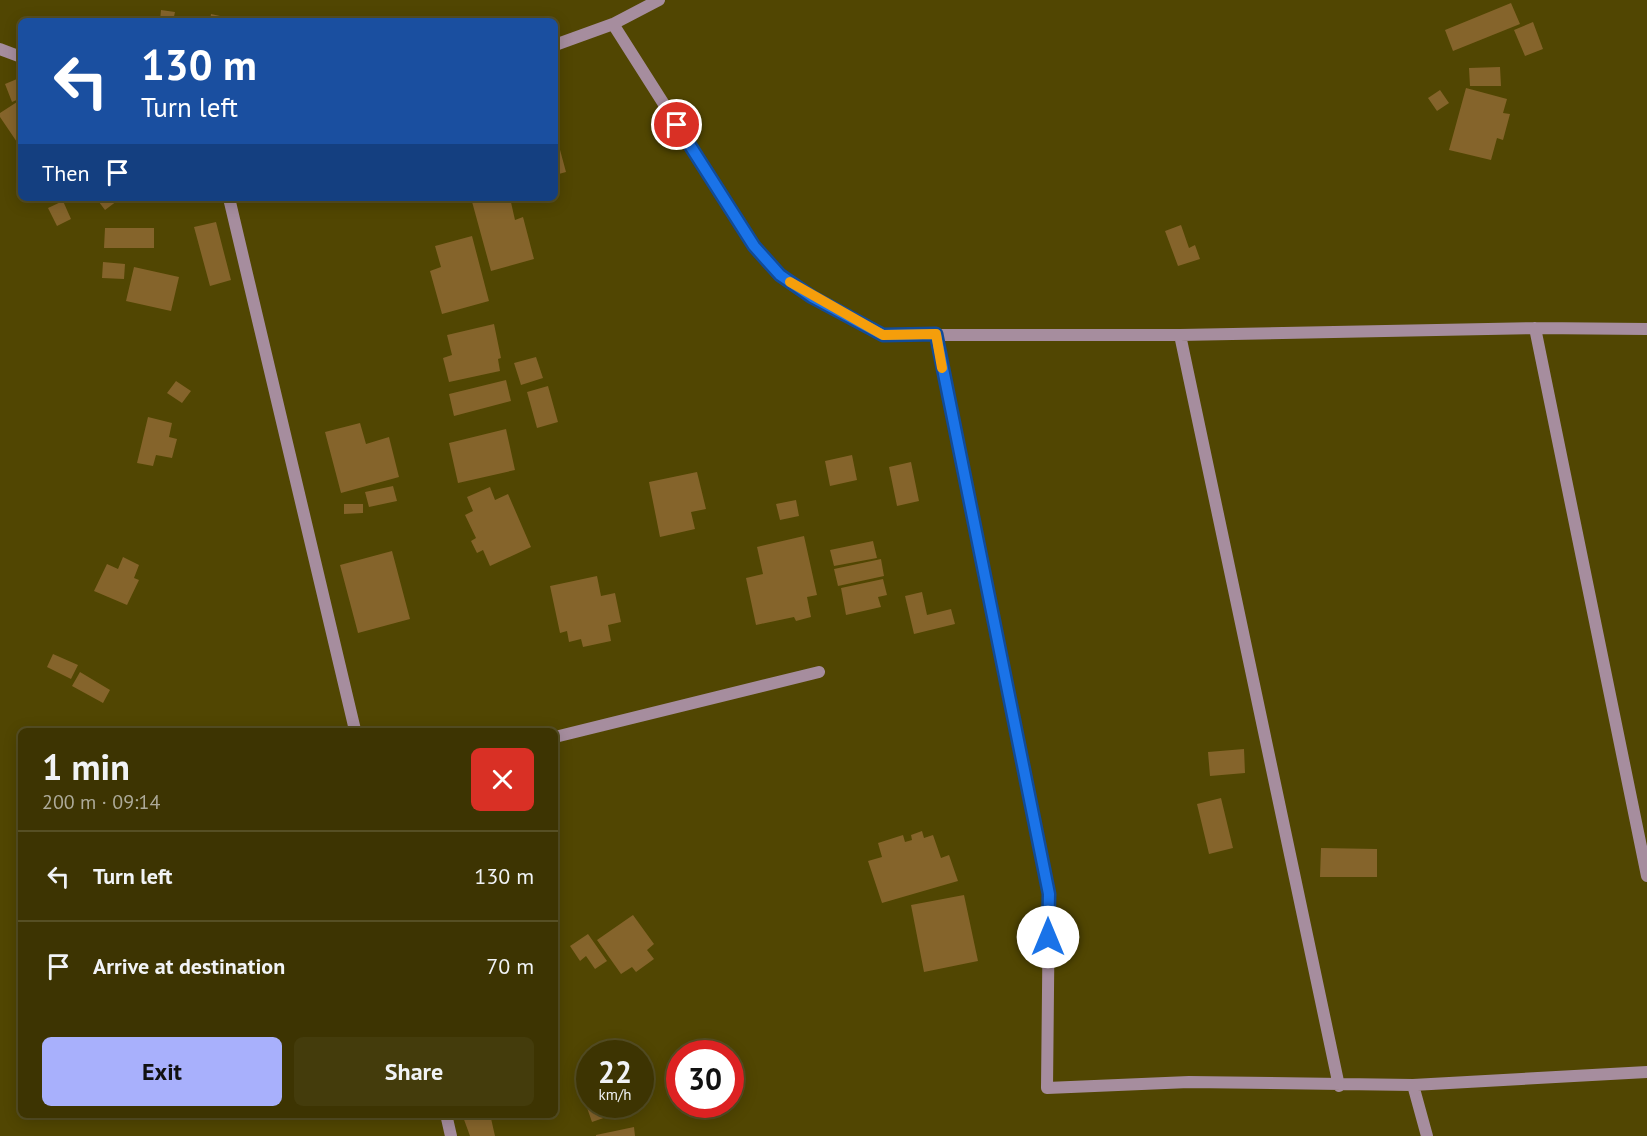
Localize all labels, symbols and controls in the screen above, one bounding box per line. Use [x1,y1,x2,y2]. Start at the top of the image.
text: 130 m [141,37,257,92]
icon: left [42,42,120,120]
text: Turn left [141,90,238,124]
pin [651,99,702,150]
icon: arrive [660,108,693,141]
icon: arrive [101,156,134,189]
text: Then [42,159,89,187]
text: 1 min [42,743,130,790]
button: close [471,748,534,811]
text: 200 m · 09:14 [42,789,160,815]
icon: left [42,860,75,893]
text: Turn left [93,862,173,890]
text: 130 m [474,862,534,890]
position arrow [1016,905,1080,969]
icon: arrive [42,950,75,983]
text: Arrive at destination [93,952,285,980]
text: 70 m [486,952,534,980]
button: Exit [42,1037,282,1106]
button: Share [294,1037,534,1106]
speed limit sign: 30 [666,1040,744,1118]
text: 22 [598,1052,632,1091]
text: km/h [599,1085,631,1104]

